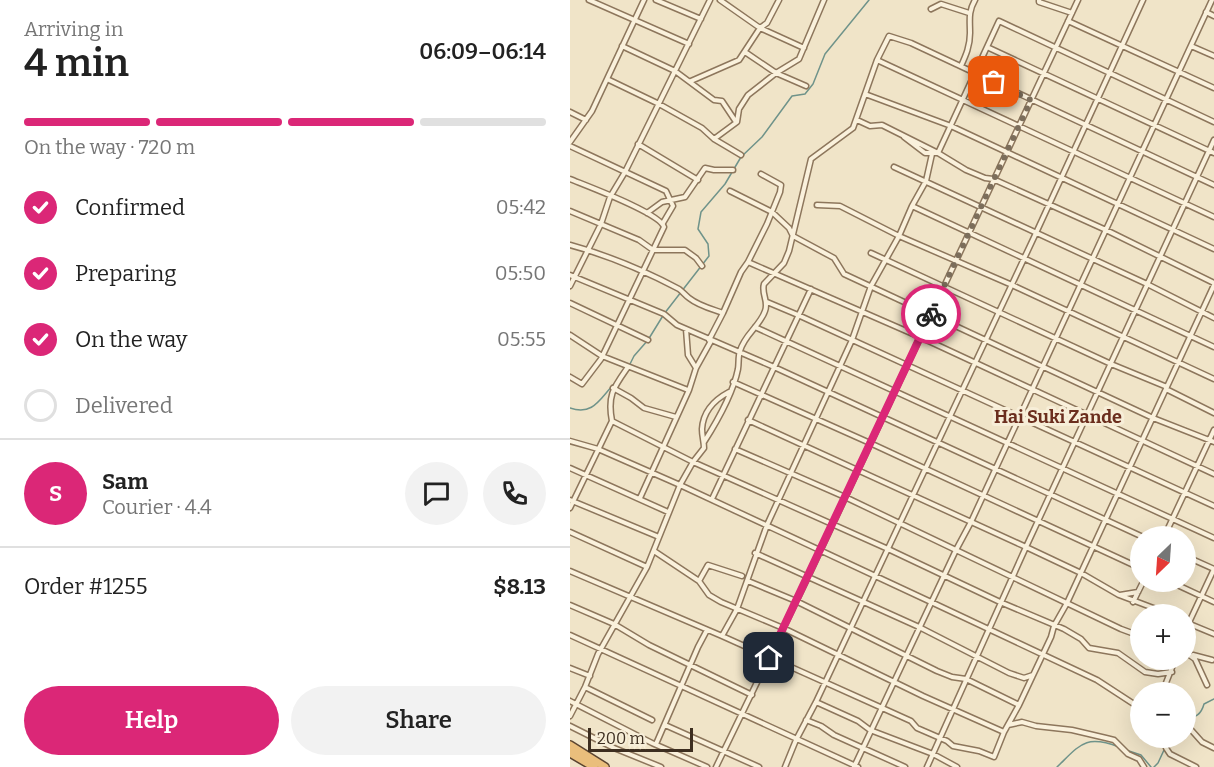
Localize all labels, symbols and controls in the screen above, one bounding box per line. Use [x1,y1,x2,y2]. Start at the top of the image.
text: Arriving in [24,17,123,41]
text: 06:09–06:14 [419,38,546,65]
text: 4 min [24,40,129,86]
pin [968,56,1019,107]
icon: bag [977,65,1010,98]
text: On the way · 720 m [24,135,195,159]
icon: check [24,191,57,224]
text: Confirmed [75,194,185,221]
text: 05:42 [496,195,546,219]
icon: check [24,257,57,290]
text: Preparing [75,260,177,287]
text: 05:50 [495,261,546,285]
courier [901,284,961,344]
icon: bike [915,298,948,331]
icon: check [24,323,57,356]
text: On the way [75,326,187,353]
text: 05:55 [497,327,546,351]
text: Delivered [75,392,173,419]
district label: Hai Suki Zande [994,406,1122,428]
button: chat [405,462,468,525]
button: phone [483,462,546,525]
text: Sam [102,468,148,495]
text: S [49,480,62,507]
text: Courier · 4.4 [102,495,212,519]
north arrow [1130,526,1196,592]
map controls [1130,526,1196,748]
text: Order #1255 [24,573,148,600]
text: $8.13 [493,573,546,600]
button: + [1130,604,1196,670]
pin [743,632,794,683]
icon: home [752,641,785,674]
button: − [1130,682,1196,748]
button: Help [24,686,279,755]
button: Share [291,686,546,755]
scale bar [588,725,693,752]
text: 200 m [597,729,645,748]

